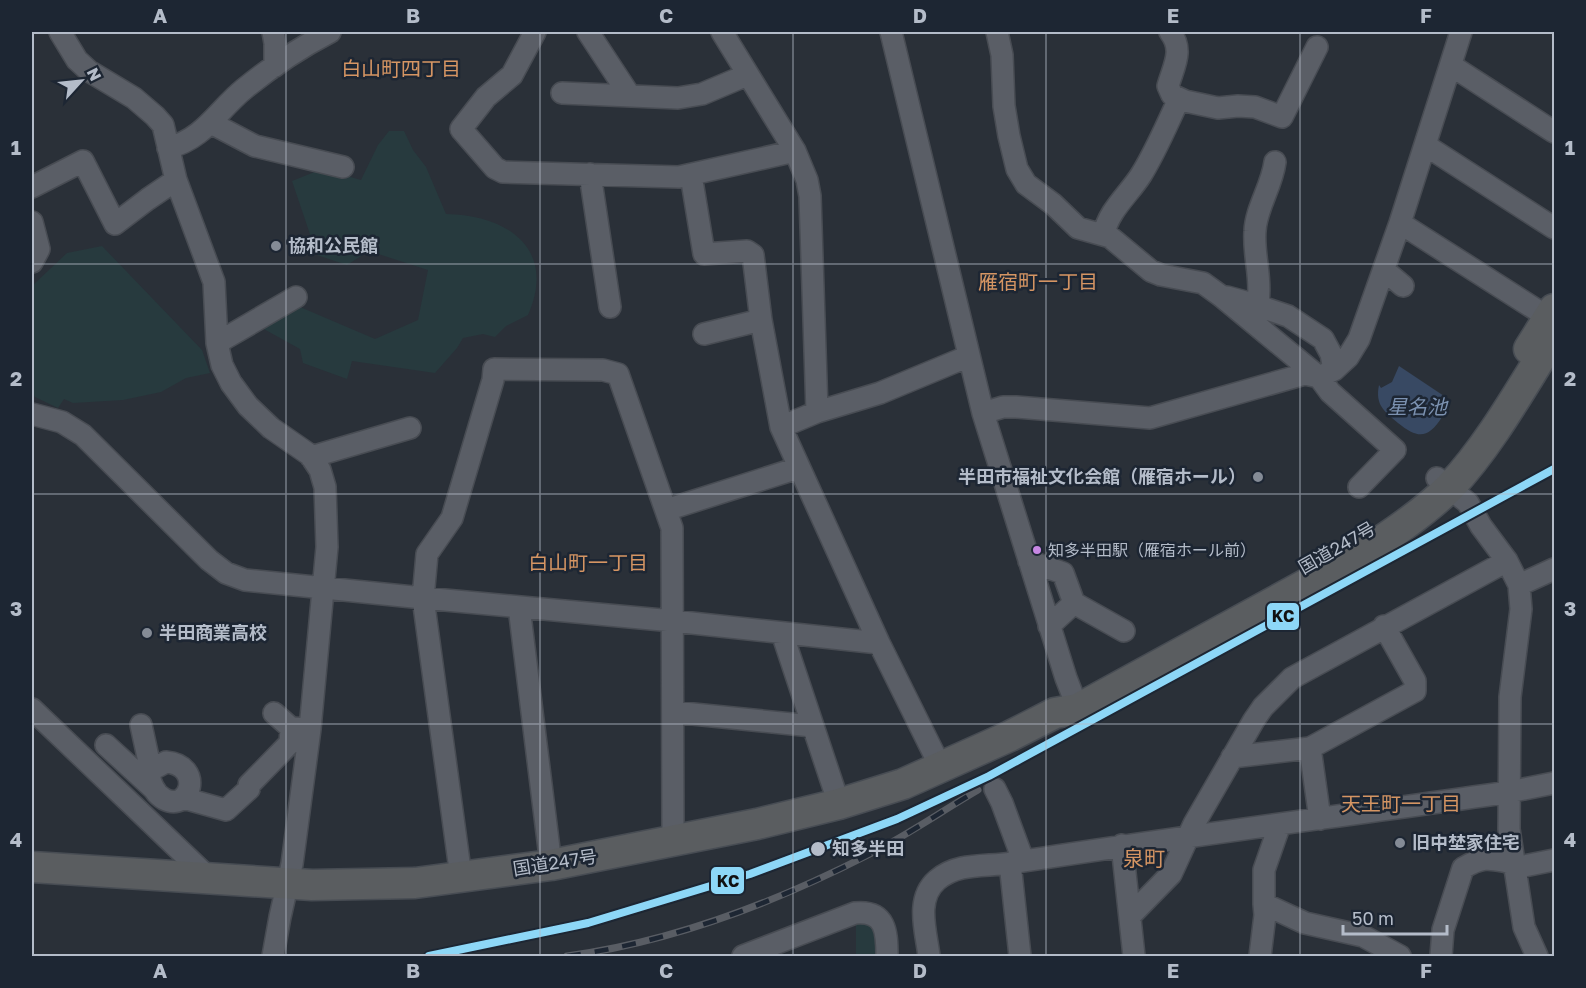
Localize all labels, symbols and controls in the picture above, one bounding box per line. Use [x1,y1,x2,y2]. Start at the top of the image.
text: A [153,3,167,27]
text: B [406,3,420,27]
text: C [659,3,673,27]
text: D [913,3,927,27]
text: E [1167,3,1179,27]
text: F [1420,3,1432,27]
north arrow [51,51,111,111]
district label: 白山町四丁目 [341,56,461,80]
text: N [83,64,106,84]
text: 1 [11,135,21,159]
text: 1 [1565,135,1575,159]
place label: 協和公民館 [288,234,378,256]
marker: 協和公民館 [269,239,283,253]
district label: 雁宿町一丁目 [978,269,1098,293]
text: 2 [10,366,22,390]
text: 2 [1564,366,1576,390]
water label: 星名池 [1387,394,1449,418]
place label: 半田市福祉文化会館（雁宿ホール） [958,465,1246,487]
marker: 半田市福祉文化会館（雁宿ホール） [1251,470,1265,484]
street label: 国道247号 [1294,516,1379,578]
place label: 知多半田駅（雁宿ホール前） [1048,540,1256,560]
marker: 知多半田駅（雁宿ホール前） [1031,544,1043,556]
district label: 白山町一丁目 [528,550,648,574]
text: 3 [10,596,22,620]
text: 3 [1564,596,1576,620]
line badge: KC [1266,602,1300,631]
text: KC [1272,606,1294,626]
place label: 半田商業高校 [159,621,267,643]
marker: 半田商業高校 [140,626,154,640]
district label: 天王町一丁目 [1341,791,1461,815]
text: 4 [10,827,22,851]
text: 4 [1564,827,1576,851]
place label: 旧中埜家住宅 [1412,831,1520,853]
marker: 旧中埜家住宅 [1393,836,1407,850]
place label: 知多半田 [832,837,904,859]
marker: 知多半田 [809,840,827,858]
street label: 国道247号 [511,845,599,880]
district label: 泉町 [1123,845,1165,871]
line badge: KC [710,866,745,895]
text: KC [717,871,739,891]
scale bar [1343,898,1446,936]
text: 50 m [1352,907,1394,929]
text: A [153,958,167,982]
text: B [406,958,420,982]
text: C [659,958,673,982]
text: D [913,958,927,982]
text: E [1167,958,1179,982]
text: F [1420,958,1432,982]

